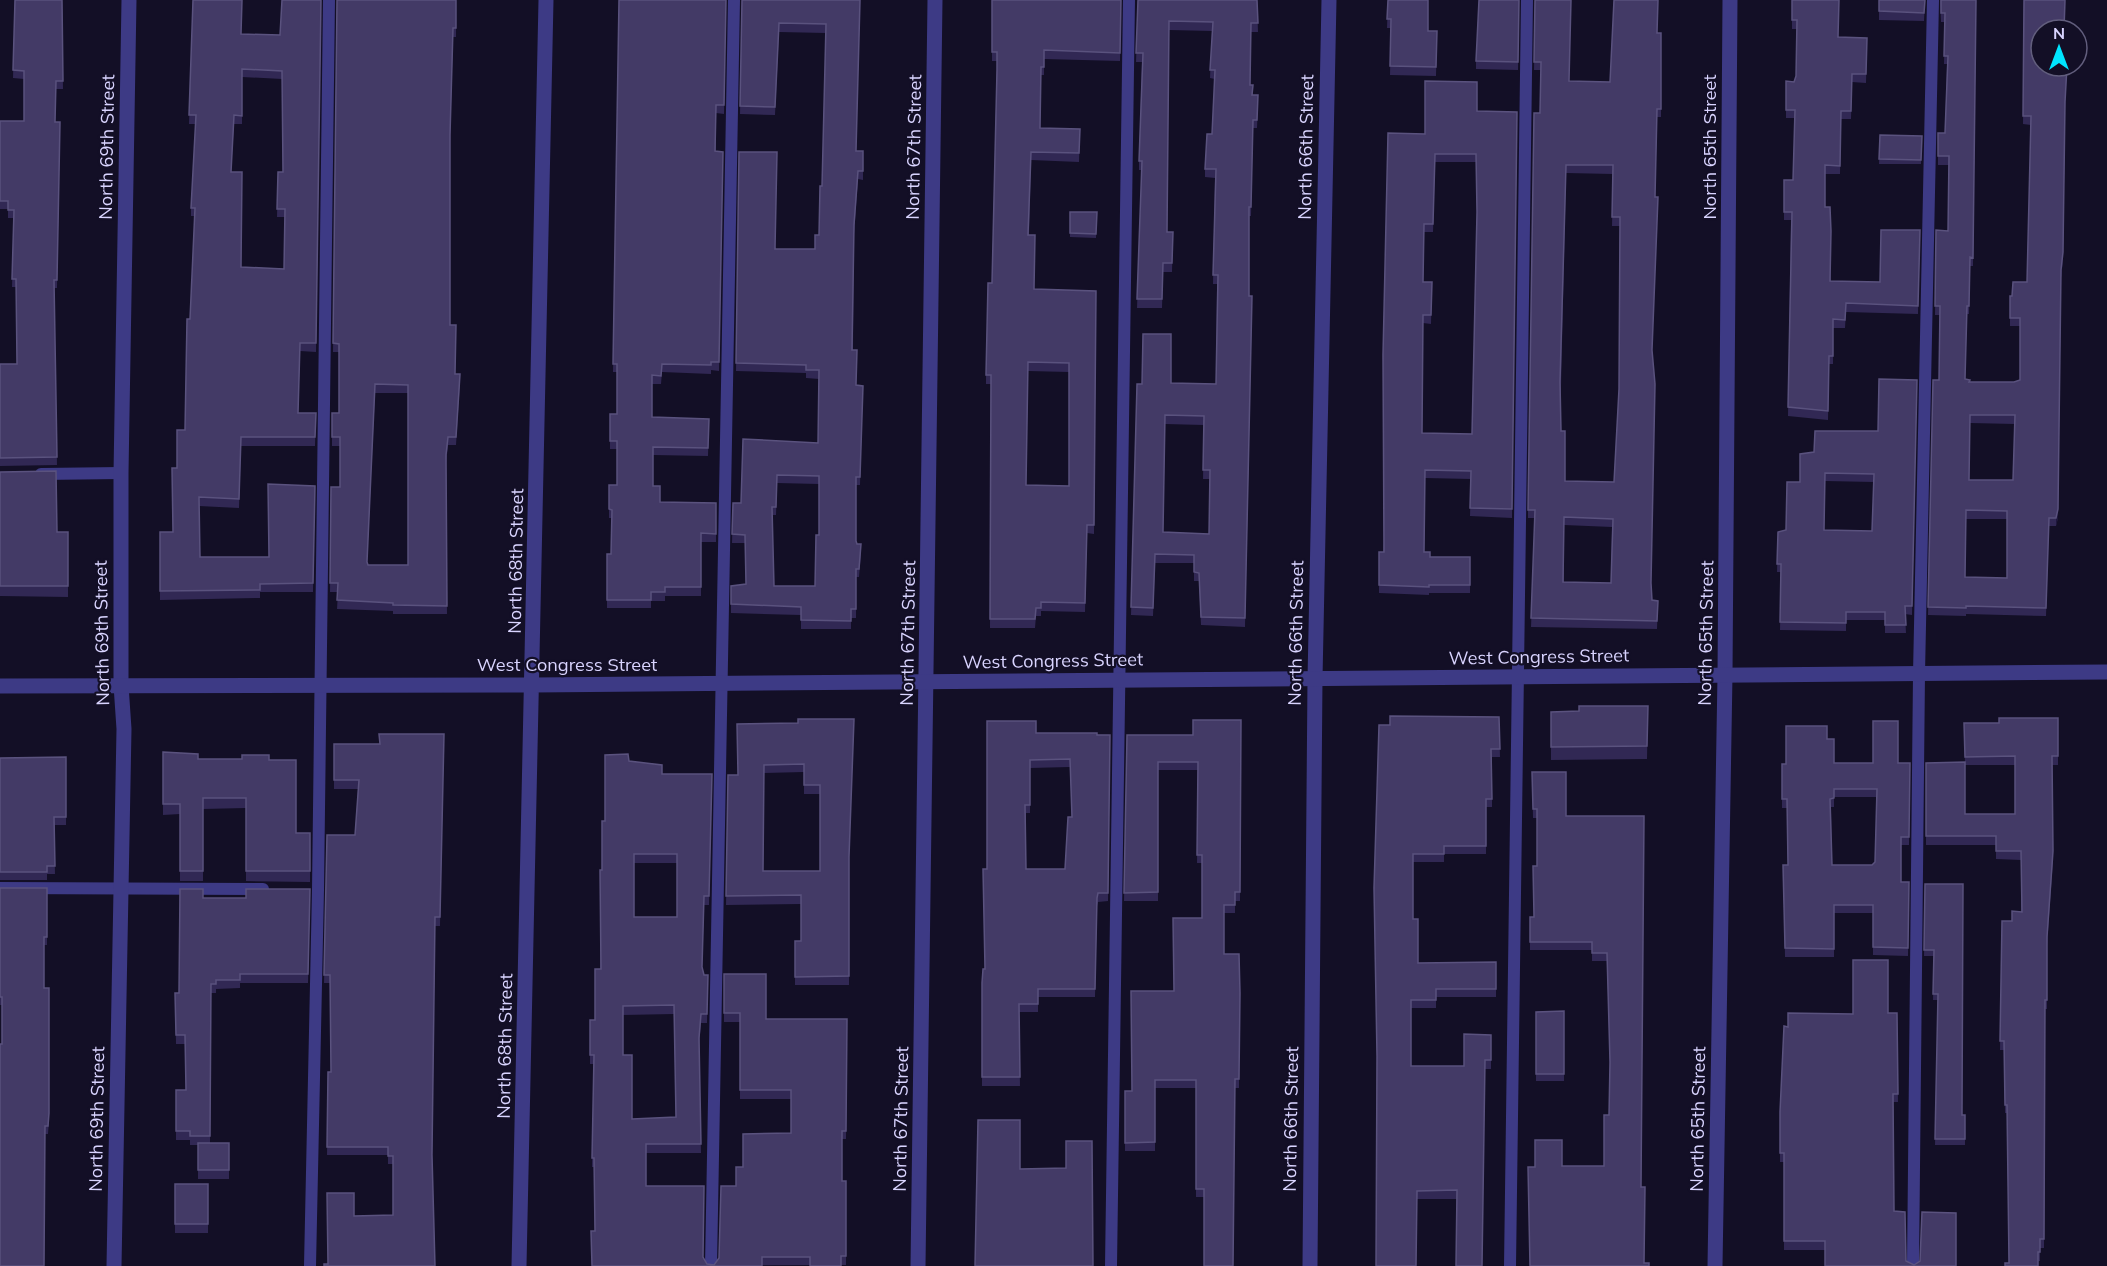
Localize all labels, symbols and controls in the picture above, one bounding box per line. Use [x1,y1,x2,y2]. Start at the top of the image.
north arrow [2029,18,2089,78]
text: N [2053,23,2065,43]
street label: North 69th Street [94,74,119,220]
street label: North 67th Street [901,74,926,220]
street label: North 66th Street [1293,74,1318,220]
street label: North 65th Street [1698,74,1721,220]
street label: North 68th Street [503,488,528,634]
street label: North 69th Street [89,560,114,706]
street label: North 67th Street [895,560,920,706]
street label: North 66th Street [1283,560,1308,706]
street label: North 65th Street [1693,560,1718,706]
street label: West Congress Street [1449,643,1629,670]
street label: West Congress Street [963,647,1143,674]
street label: West Congress Street [477,653,657,676]
street label: North 68th Street [492,973,517,1119]
street label: North 69th Street [84,1046,109,1192]
street label: North 67th Street [888,1046,913,1192]
street label: North 66th Street [1278,1046,1303,1192]
street label: North 65th Street [1685,1046,1710,1192]

